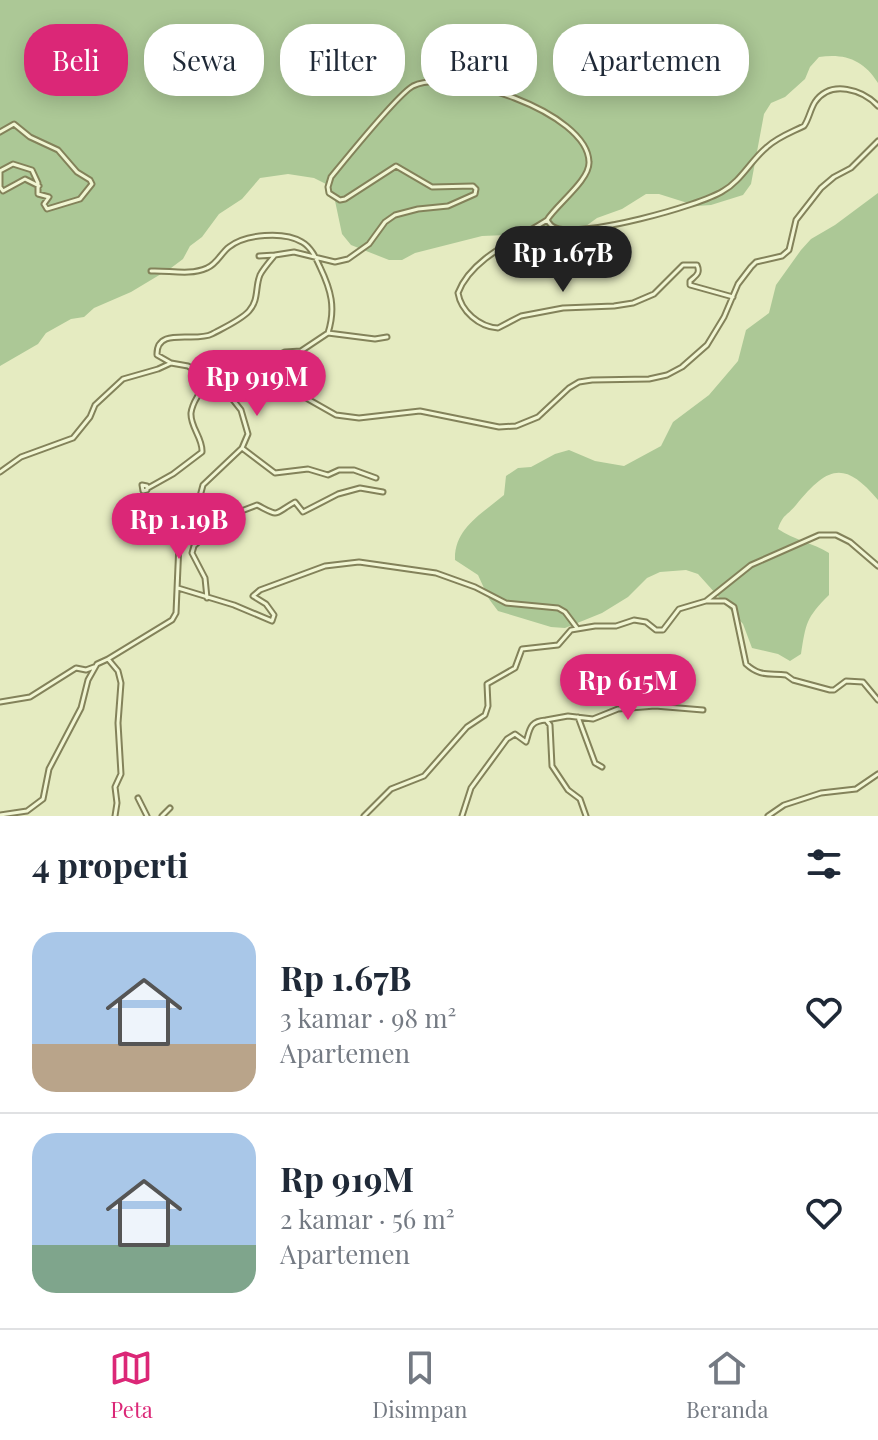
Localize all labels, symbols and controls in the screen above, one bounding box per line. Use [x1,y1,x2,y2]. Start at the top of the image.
chip: Beli [24,24,128,96]
chip: Sewa [144,24,264,96]
chip: Filter [280,24,405,96]
chip: Baru [421,24,537,96]
chip: Apartemen [553,24,749,96]
pin: Rp 1.67B [480,226,646,294]
text: Rp 1.67B [513,234,613,269]
pin: Rp 919M [183,350,331,418]
text: Rp 919M [206,358,308,393]
pin: Rp 1.19B [96,493,262,561]
text: Rp 1.19B [130,501,228,536]
pin: Rp 615M [554,654,702,722]
text: Rp 615M [578,662,678,697]
text: 4 properti [32,841,188,887]
icon: filters [802,842,846,886]
text: Rp 1.67B [280,954,411,1000]
icon: home [96,964,192,1060]
icon: heart [802,990,846,1034]
text: 3 kamar · 98 m² [280,1000,456,1035]
text: Apartemen [280,1035,410,1070]
text: Rp 919M [280,1155,414,1201]
icon: home [96,1165,192,1261]
icon: heart [802,1191,846,1235]
text: 2 kamar · 56 m² [280,1201,455,1236]
text: Apartemen [280,1236,410,1271]
tab: Peta [109,1346,153,1424]
tab: Disimpan [372,1346,467,1424]
tab: Beranda [686,1346,769,1424]

